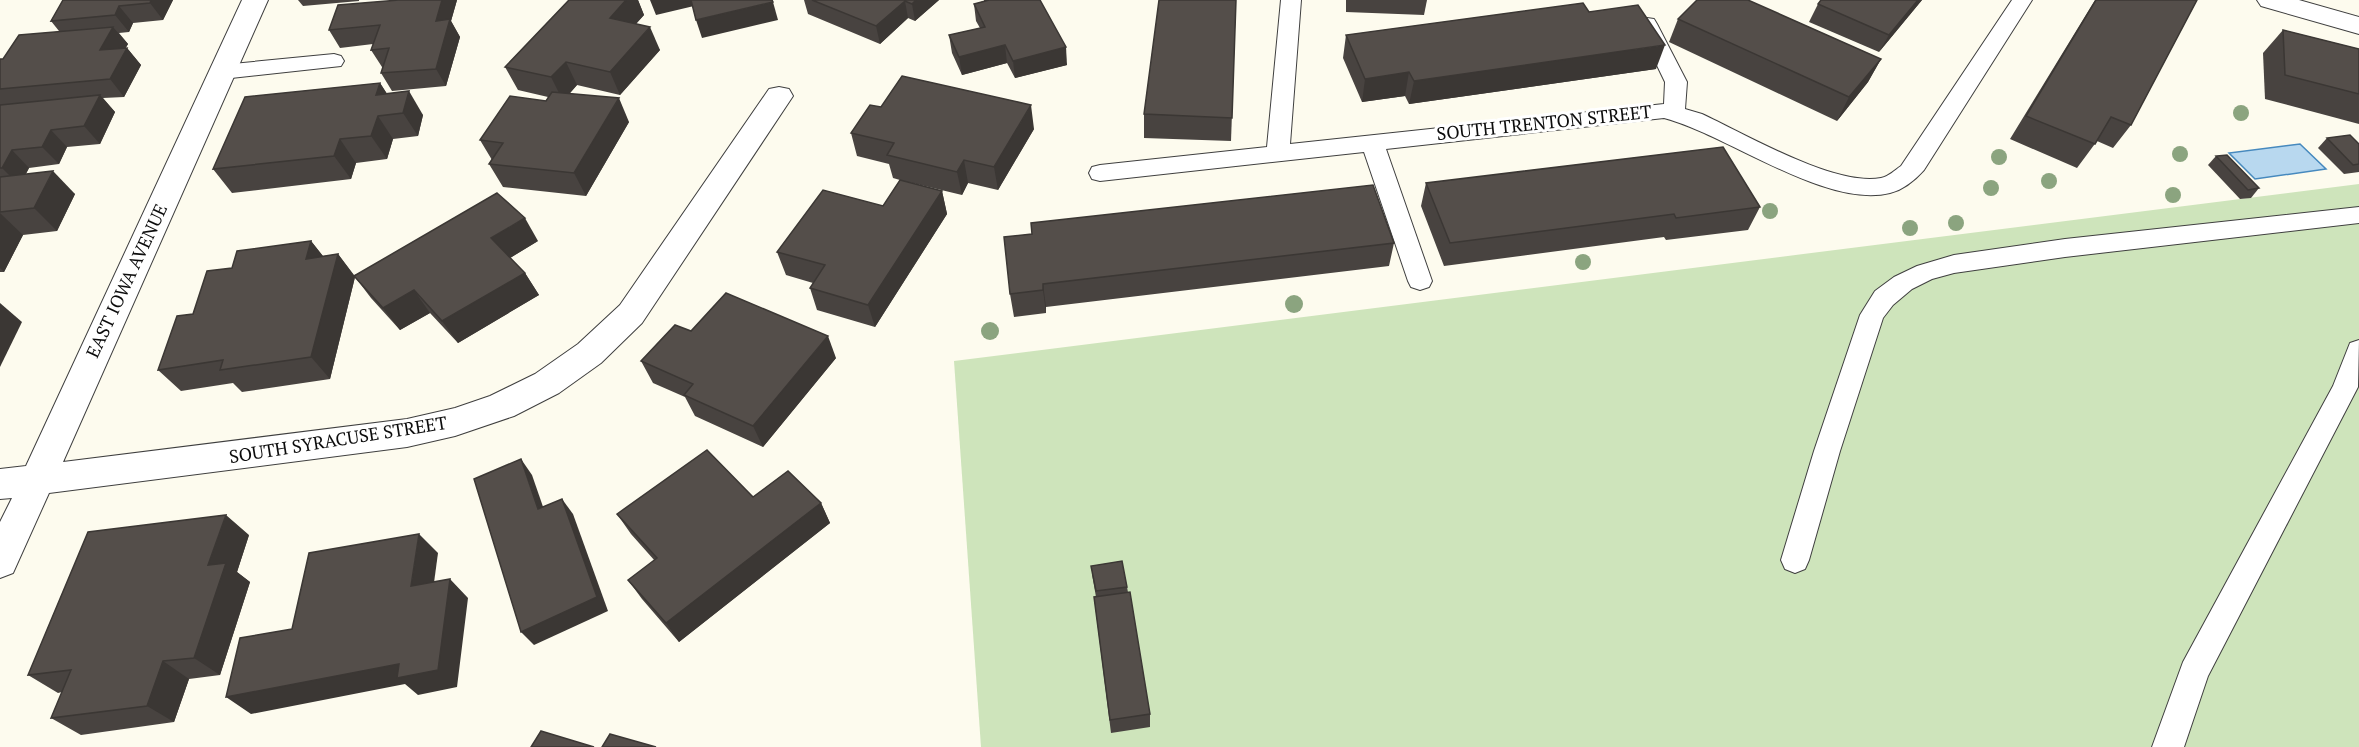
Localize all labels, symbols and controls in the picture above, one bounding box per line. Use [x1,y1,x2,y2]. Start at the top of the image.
street label: SOUTH TRENTON STREET [1435,99,1652,145]
street label: EAST IOWA AVENUE [80,200,172,361]
street label: SOUTH SYRACUSE STREET [227,410,448,468]

